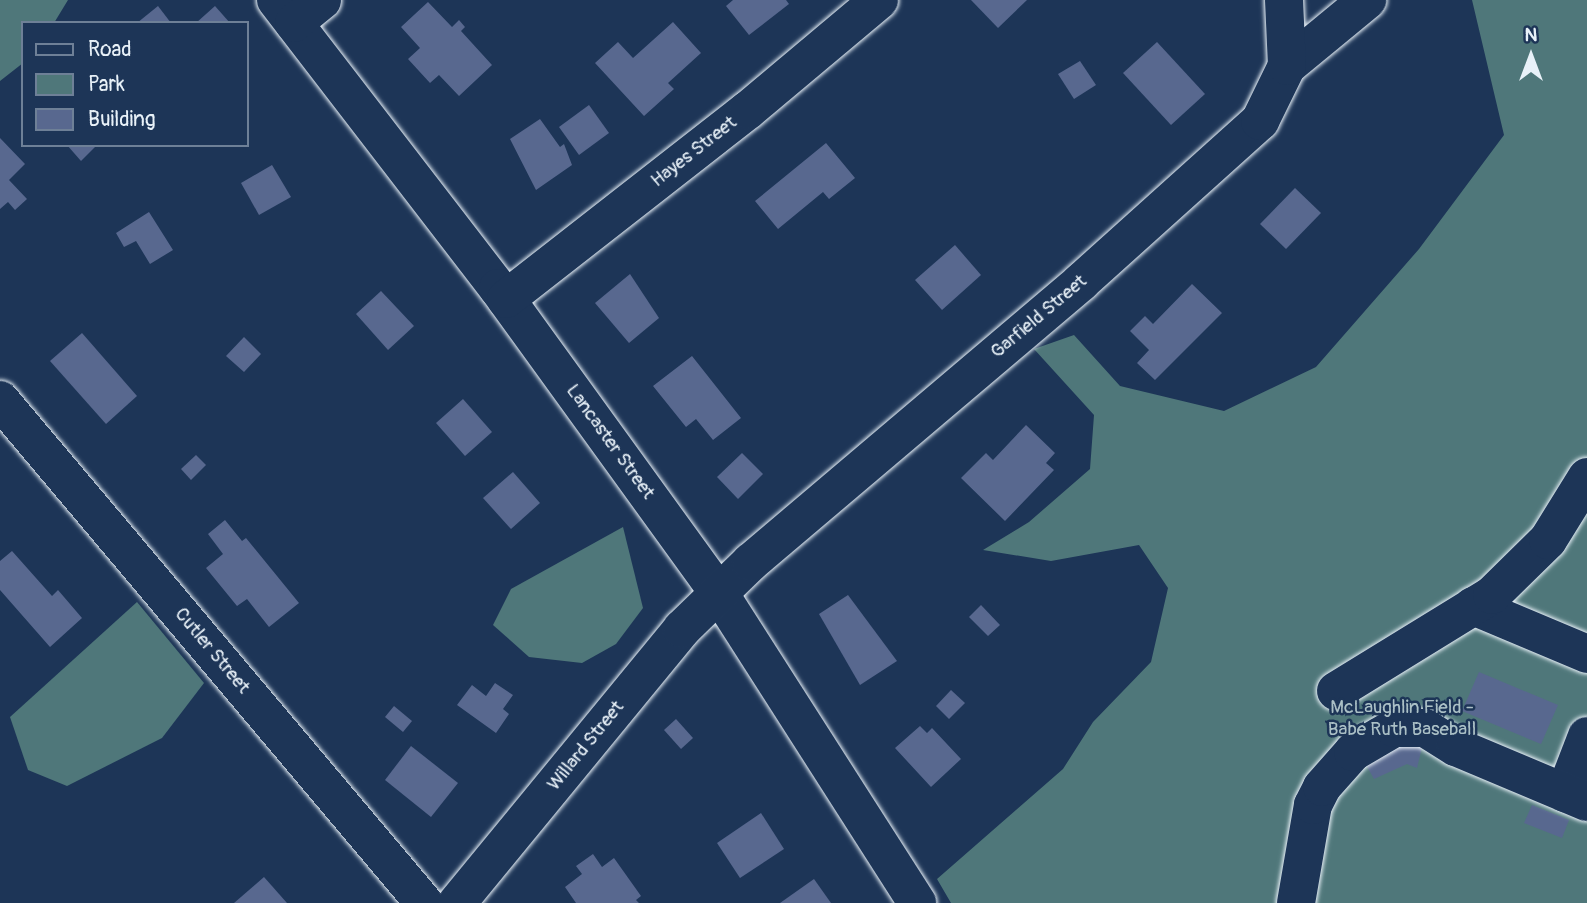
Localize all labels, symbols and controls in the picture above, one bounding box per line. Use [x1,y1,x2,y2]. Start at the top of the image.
legend [21,21,248,147]
north arrow [1496,21,1566,91]
text: N [1525,23,1537,47]
text: Road [88,36,132,63]
text: Park [88,71,125,98]
text: Building [88,106,155,133]
street label: Hayes Street [647,112,741,192]
street label: Garfield Street [986,270,1092,364]
street label: Lancaster Street [561,380,659,504]
street label: Cutler Street [169,603,255,699]
street label: Willard Street [543,697,629,795]
park label: McLaughlin Field - Babe Ruth Baseball [1328,697,1476,741]

